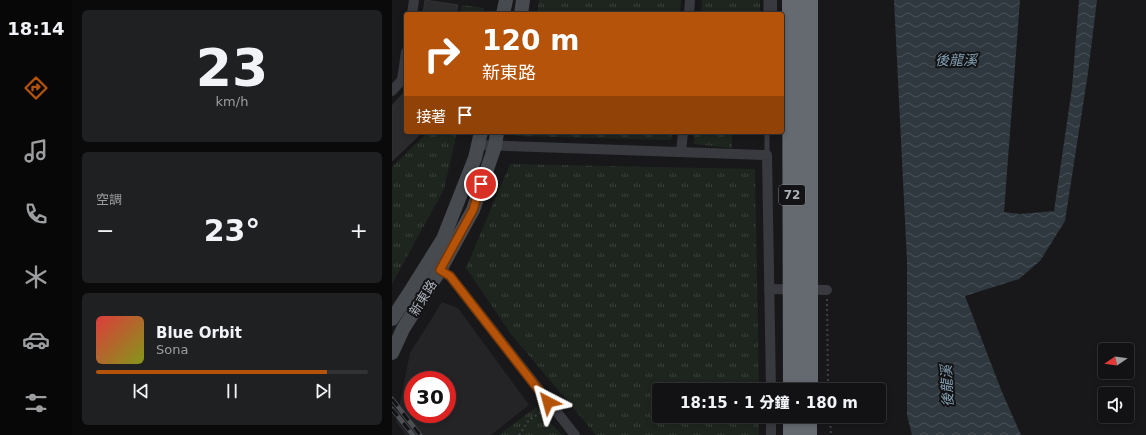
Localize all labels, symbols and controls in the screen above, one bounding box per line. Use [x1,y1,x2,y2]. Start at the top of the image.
text: 18:14 [7,18,65,39]
text: 120 m [482,24,579,57]
icon: right [416,28,468,80]
text: 23 [196,38,268,98]
water label: 後龍溪 [935,52,979,68]
text: 新東路 [482,62,536,83]
icon: directions [22,74,50,102]
text: km/h [216,94,248,109]
icon: arrive [454,104,476,126]
text: 接著 [416,108,446,126]
icon: music [22,137,50,165]
pin [464,167,498,201]
icon: arrive [470,173,492,195]
road number: 72 [779,185,805,205]
text: 空調 [96,192,122,207]
icon: phone [22,200,50,228]
text: 23° [204,213,260,248]
text: − [96,218,114,243]
text: + [350,218,368,243]
icon: climate [22,263,50,291]
street label: 新東路 [406,277,440,319]
text: Blue Orbit [156,324,242,342]
icon: car [22,326,50,354]
text: Sona [156,342,188,357]
north arrow [1098,343,1134,379]
map controls [1098,343,1134,423]
water label: 後龍溪 [938,363,956,407]
speed limit sign: 30 [404,371,456,423]
icon: previous [130,380,152,402]
icon: pause [221,380,243,402]
icon: next [312,380,334,402]
position arrow [527,381,569,423]
button: sound [1098,387,1134,423]
icon: filters [22,389,50,417]
text: 18:15 · 1 分鐘 · 180 m [680,394,858,412]

